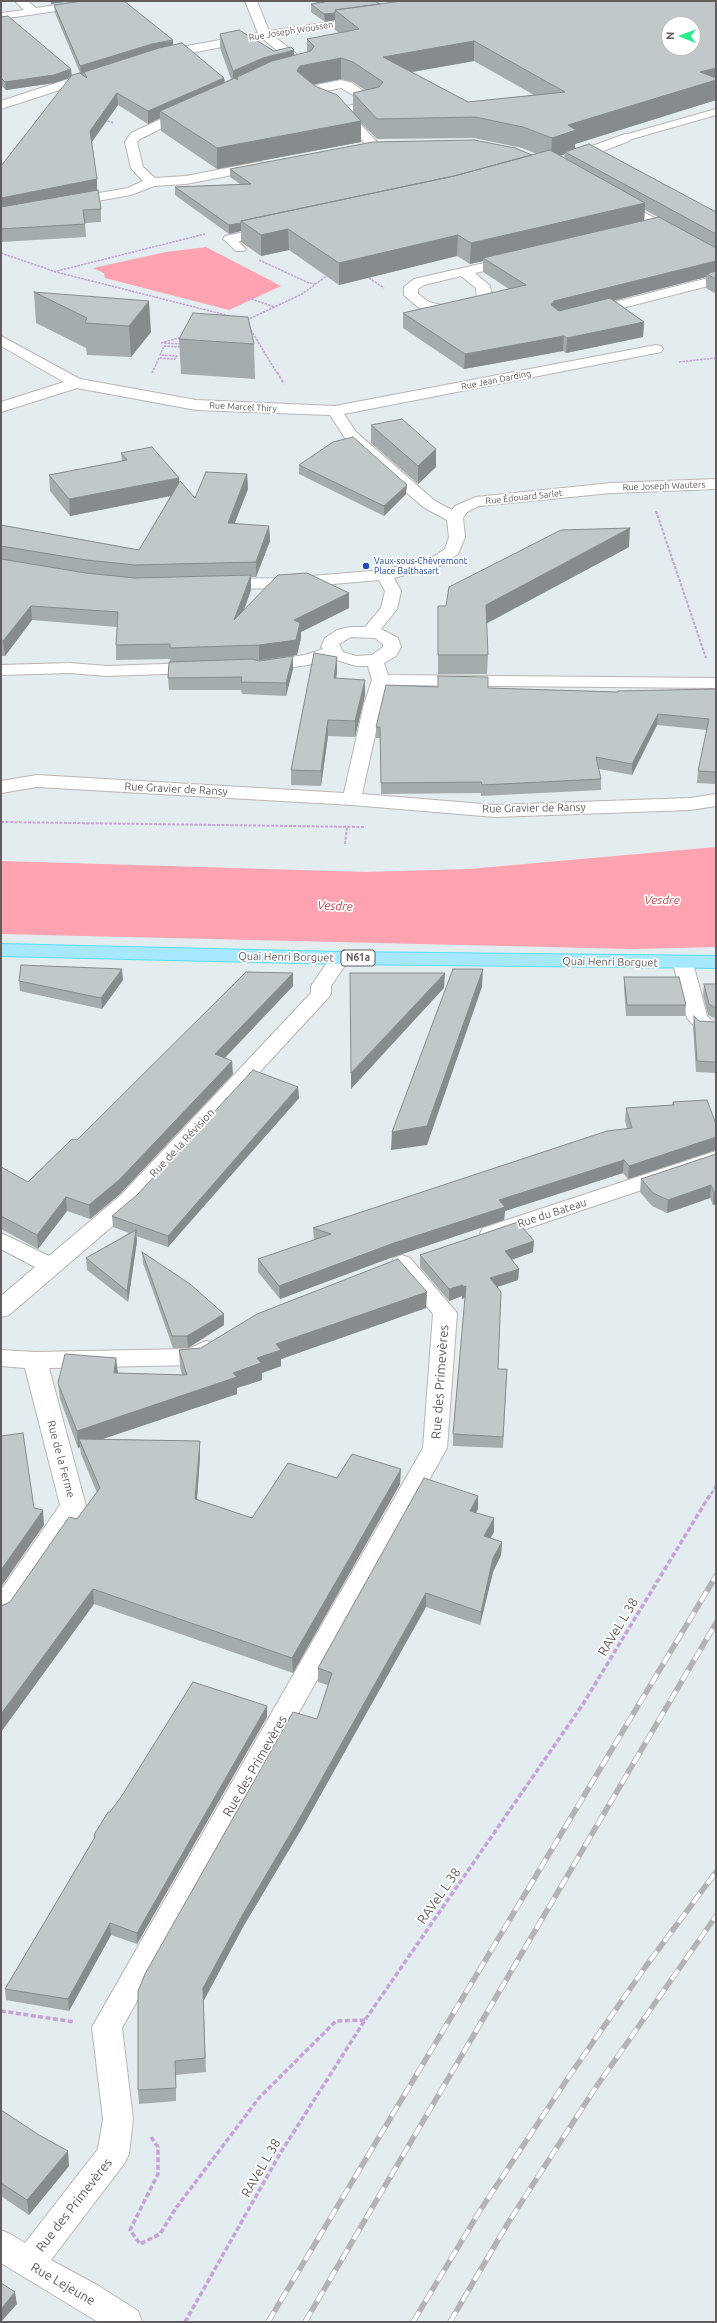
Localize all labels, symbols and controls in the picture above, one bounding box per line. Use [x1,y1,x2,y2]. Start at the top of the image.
north arrow [661,16,701,56]
street label: Rue Joseph Woussen [248,19,334,43]
text: N [664,32,676,40]
street label: Rue Jean Darding [460,368,532,392]
street label: Rue Marcel Thiry [209,400,277,414]
street label: Rue Joseph Wauters [623,479,705,493]
street label: Rue Édouard Sarlet [485,488,563,506]
place label: Vaux-sous-Chèvremont Place Balthasart [374,556,467,577]
marker: Vaux-sous-Chèvremont Place Balthasart [361,561,371,571]
street label: Rue Gravier de Ransy [124,780,228,798]
street label: Rue Gravier de Ransy [482,800,586,816]
water label: Vesdre [644,893,680,907]
water label: Vesdre [317,898,353,914]
street label: Quai Henri Borguet [238,950,334,964]
road number: N61a [341,950,375,966]
street label: Quai Henri Borguet [562,955,658,969]
street label: Rue de la Révision [147,1106,217,1180]
street label: Rue du Bateau [516,1196,588,1230]
street label: Rue des Primevères [428,1324,452,1440]
street label: Rue de la Ferme [44,1419,78,1499]
street label: RAVeL L 38 [595,1595,641,1659]
street label: Rue des Primevères [220,1712,290,1820]
street label: RAVeL L 38 [414,1865,464,1927]
street label: RAVeL L 38 [238,2136,284,2200]
street label: Rue des Primevères [33,2155,115,2255]
street label: Rue Lejeune [28,2259,98,2309]

